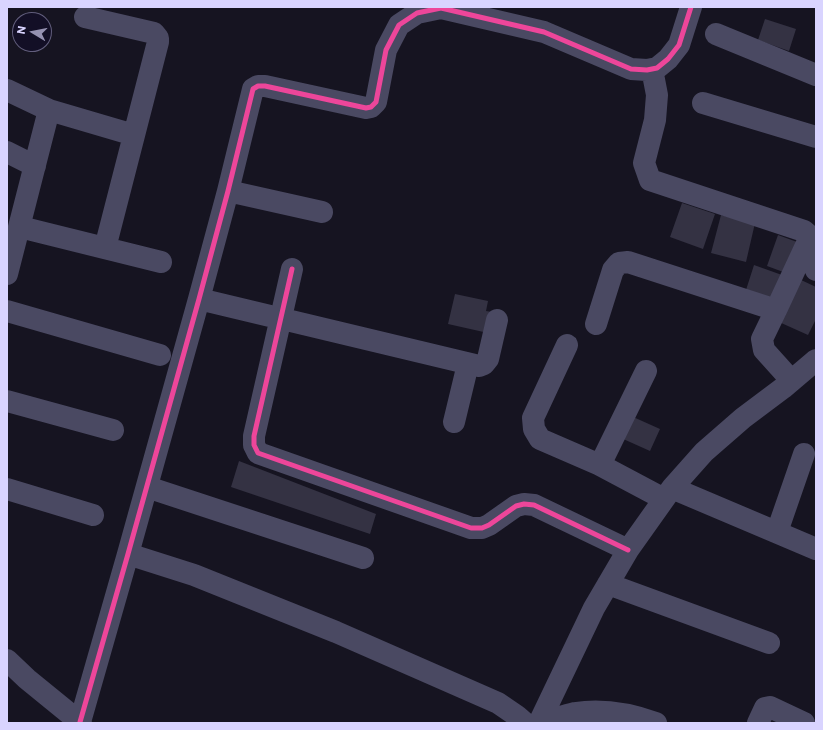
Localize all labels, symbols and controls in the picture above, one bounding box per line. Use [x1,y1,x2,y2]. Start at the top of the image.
north arrow [12,12,52,52]
text: N [14,25,28,35]

